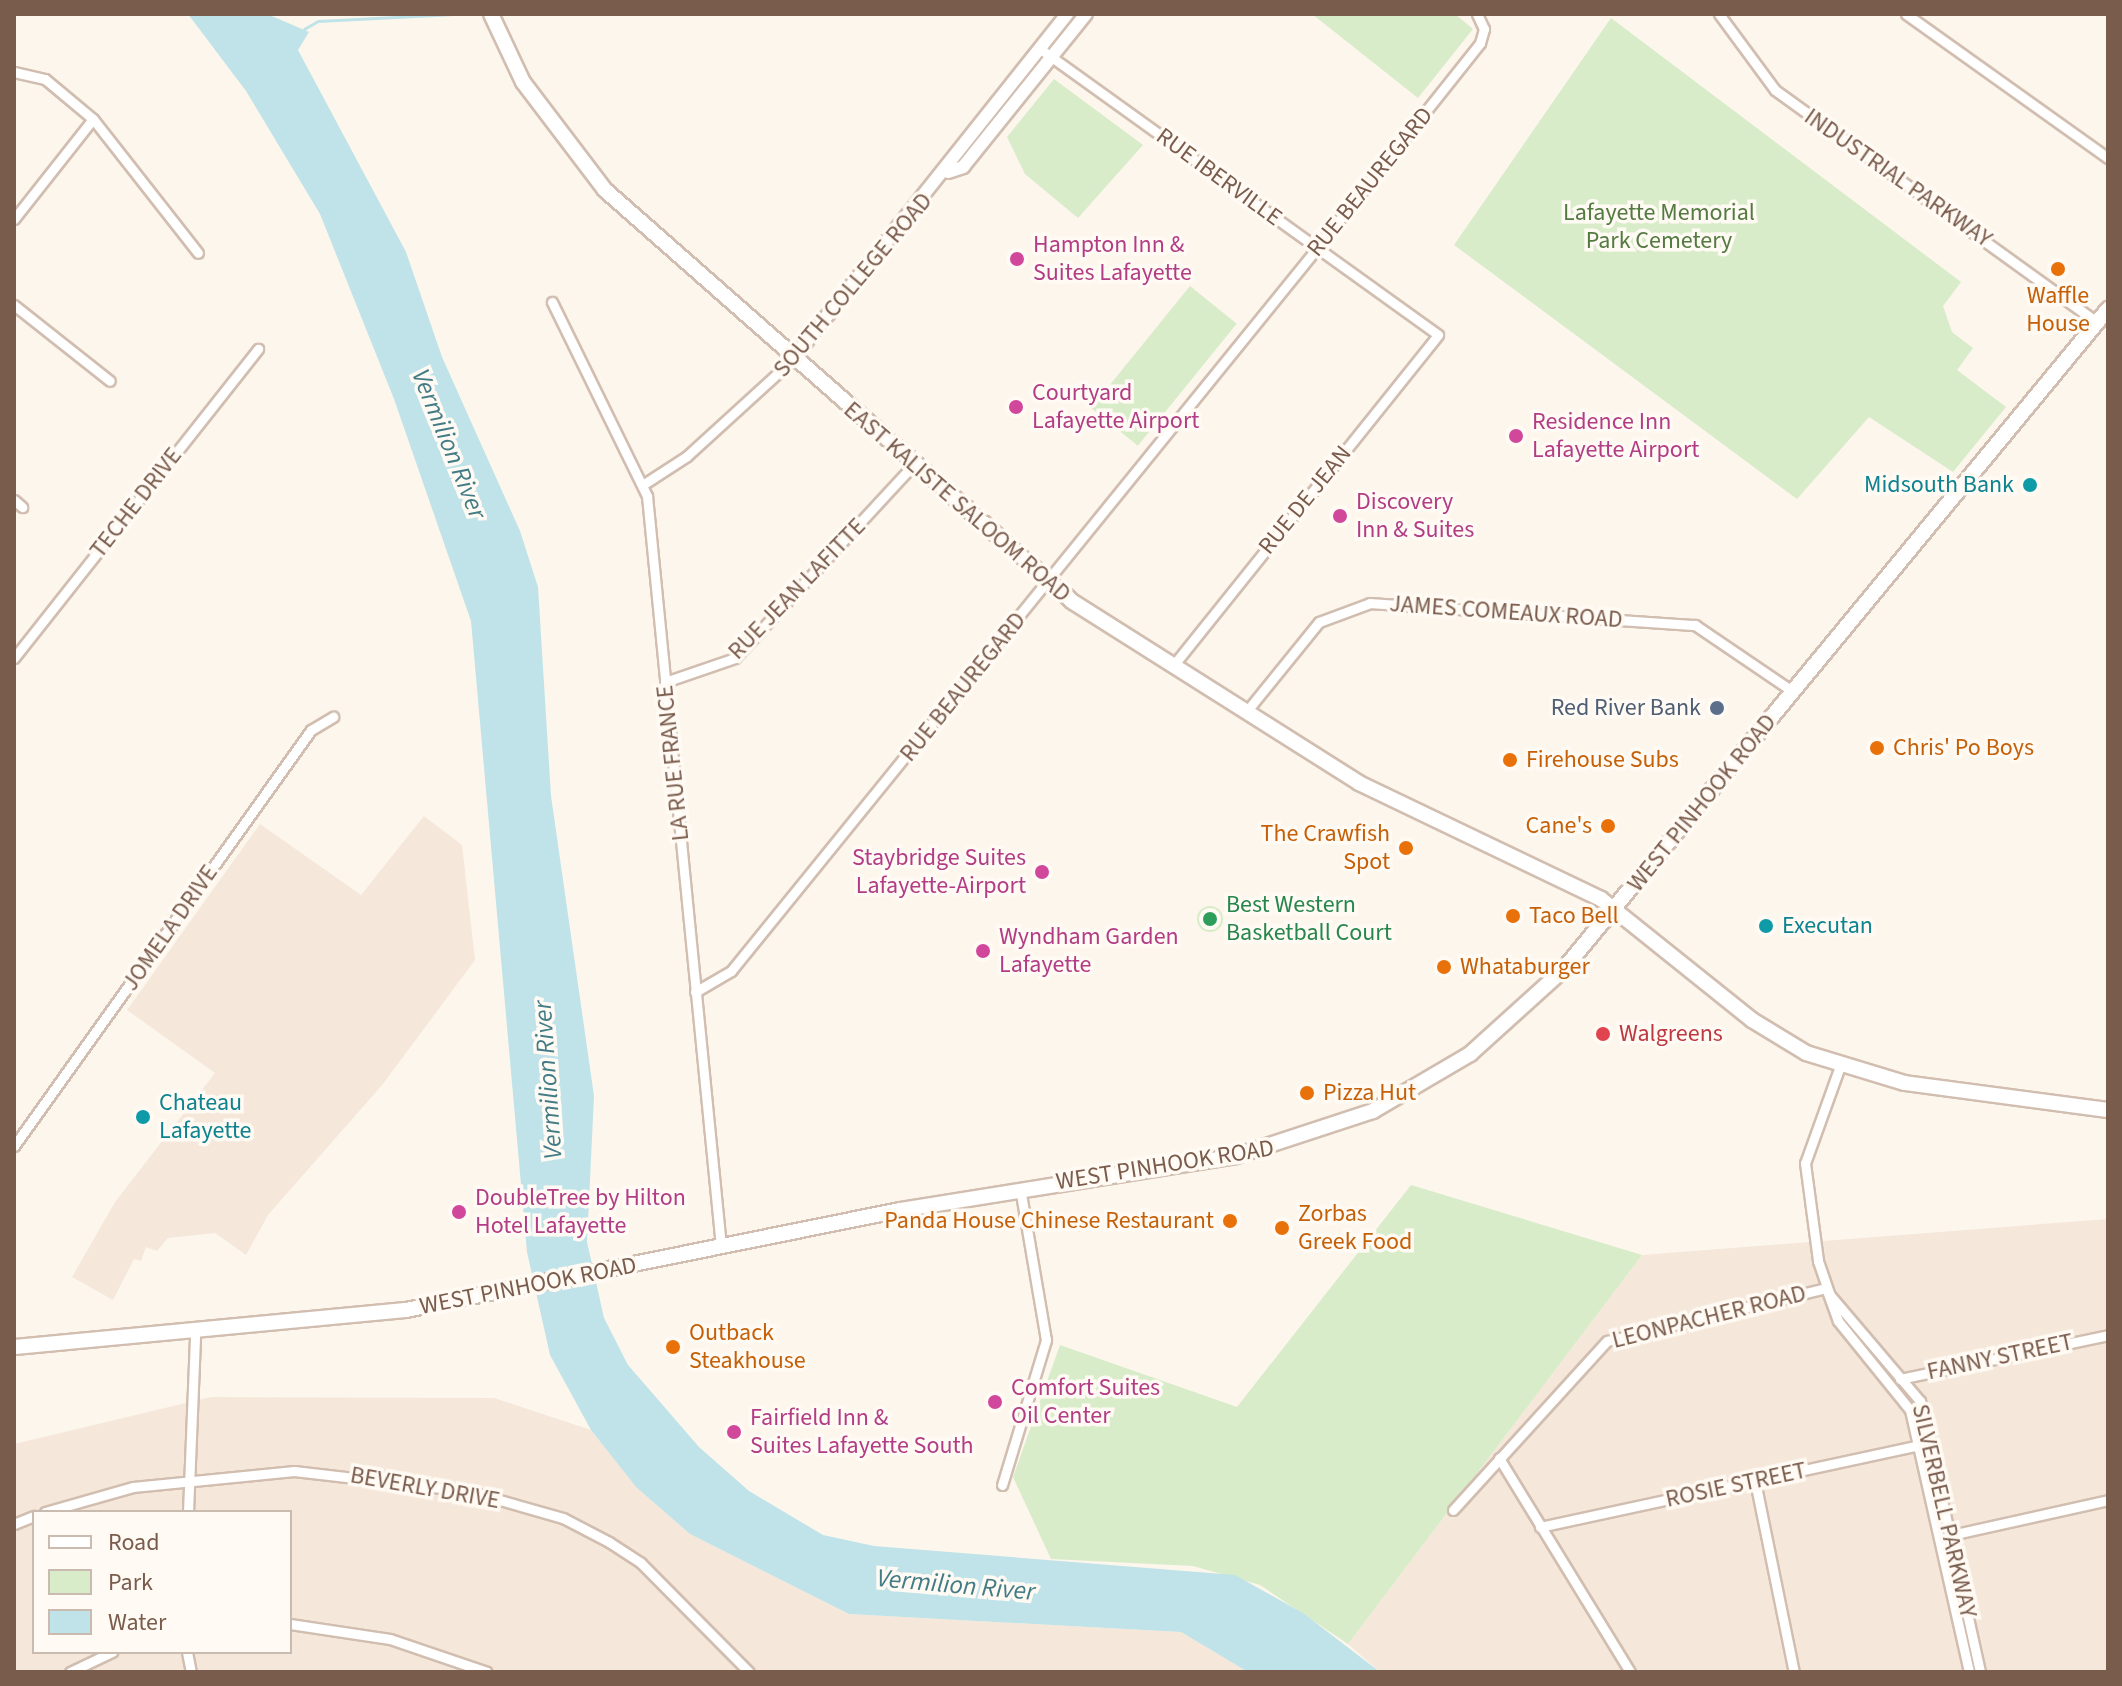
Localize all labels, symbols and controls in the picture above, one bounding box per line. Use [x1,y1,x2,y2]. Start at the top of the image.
street label: RUE BEAUREGARD [1301,101,1439,263]
street label: INDUSTRIAL PARKWAY [1799,102,1997,254]
street label: RUE IBERVILLE [1151,122,1287,232]
street label: SOUTH COLLEGE ROAD [767,187,939,383]
park label: Lafayette Memorial Park Cemetery [1563,199,1755,255]
place label: Hampton Inn & Suites Lafayette [1033,231,1192,287]
marker: Hampton Inn & Suites Lafayette [1008,250,1026,268]
marker: Waffle House [2049,260,2067,278]
place label: Waffle House [2026,282,2090,338]
water label: Vermilion River [405,365,493,523]
place label: Courtyard Lafayette Airport [1032,379,1199,435]
street label: EAST KALISTE SALOOM ROAD [838,396,1076,608]
marker: Courtyard Lafayette Airport [1007,398,1025,416]
place label: Residence Inn Lafayette Airport [1532,408,1699,464]
marker: Residence Inn Lafayette Airport [1507,427,1525,445]
street label: RUE DE JEAN [1252,440,1358,560]
street label: TECHE DRIVE [84,442,188,564]
place label: Midsouth Bank [1864,471,2014,499]
marker: Midsouth Bank [2021,476,2039,494]
place label: Discovery Inn & Suites [1356,488,1474,544]
marker: Discovery Inn & Suites [1331,507,1349,525]
street label: RUE JEAN LAFITTE [722,512,872,666]
street label: JAMES COMEAUX ROAD [1389,589,1623,635]
street label: RUE BEAUREGARD [894,606,1032,768]
street label: LA RUE FRANCE [651,684,695,842]
place label: Red River Bank [1551,694,1701,722]
marker: Red River Bank [1708,699,1726,717]
street label: WEST PINHOOK ROAD [1621,708,1783,898]
place label: Chris' Po Boys [1893,734,2034,762]
marker: Chris' Po Boys [1868,739,1886,757]
place label: Firehouse Subs [1526,746,1679,774]
marker: Firehouse Subs [1501,751,1519,769]
place label: Cane's [1526,812,1592,840]
marker: Cane's [1599,817,1617,835]
place label: The Crawfish Spot [1261,820,1390,876]
marker: The Crawfish Spot [1397,839,1415,857]
place label: Staybridge Suites Lafayette-Airport [852,844,1026,900]
street label: JOMELA DRIVE [116,860,224,996]
marker: Staybridge Suites Lafayette-Airport [1033,863,1051,881]
place label: Best Western Basketball Court [1226,891,1392,947]
place label: Taco Bell [1529,902,1619,930]
marker: Taco Bell [1504,907,1522,925]
marker: Best Western Basketball Court [1201,910,1219,928]
place label: Executan [1782,912,1873,940]
marker: Executan [1757,917,1775,935]
place label: Wyndham Garden Lafayette [999,923,1179,979]
marker: Wyndham Garden Lafayette [974,942,992,960]
place label: Whataburger [1460,953,1590,981]
marker: Whataburger [1435,958,1453,976]
water label: Vermilion River [527,1000,569,1160]
place label: Walgreens [1619,1020,1723,1048]
marker: Walgreens [1594,1025,1612,1043]
place label: Pizza Hut [1323,1079,1416,1107]
marker: Pizza Hut [1298,1084,1316,1102]
place label: Chateau Lafayette [159,1089,251,1145]
marker: Chateau Lafayette [134,1108,152,1126]
street label: WEST PINHOOK ROAD [1054,1134,1276,1196]
place label: DoubleTree by Hilton Hotel Lafayette [475,1184,686,1240]
place label: Zorbas Greek Food [1298,1200,1412,1256]
marker: DoubleTree by Hilton Hotel Lafayette [450,1203,468,1221]
place label: Panda House Chinese Restaurant [884,1207,1214,1235]
marker: Panda House Chinese Restaurant [1221,1212,1239,1230]
marker: Zorbas Greek Food [1273,1219,1291,1237]
street label: WEST PINHOOK ROAD [417,1251,639,1321]
street label: LEONPACHER ROAD [1609,1279,1809,1355]
place label: Outback Steakhouse [689,1319,806,1375]
street label: FANNY STREET [1924,1327,2076,1387]
marker: Outback Steakhouse [664,1338,682,1356]
place label: Comfort Suites Oil Center [1011,1374,1160,1430]
marker: Comfort Suites Oil Center [986,1393,1004,1411]
street label: SILVERBELL PARKWAY [1905,1401,1983,1621]
place label: Fairfield Inn & Suites Lafayette South [750,1404,974,1460]
marker: Fairfield Inn & Suites Lafayette South [725,1423,743,1441]
street label: ROSIE STREET [1663,1456,1809,1514]
street label: BEVERLY DRIVE [348,1461,502,1515]
legend [32,1510,292,1654]
text: Road [108,1525,160,1560]
water label: Vermilion River [876,1563,1036,1607]
text: Park [108,1565,153,1600]
text: Water [108,1605,166,1640]

